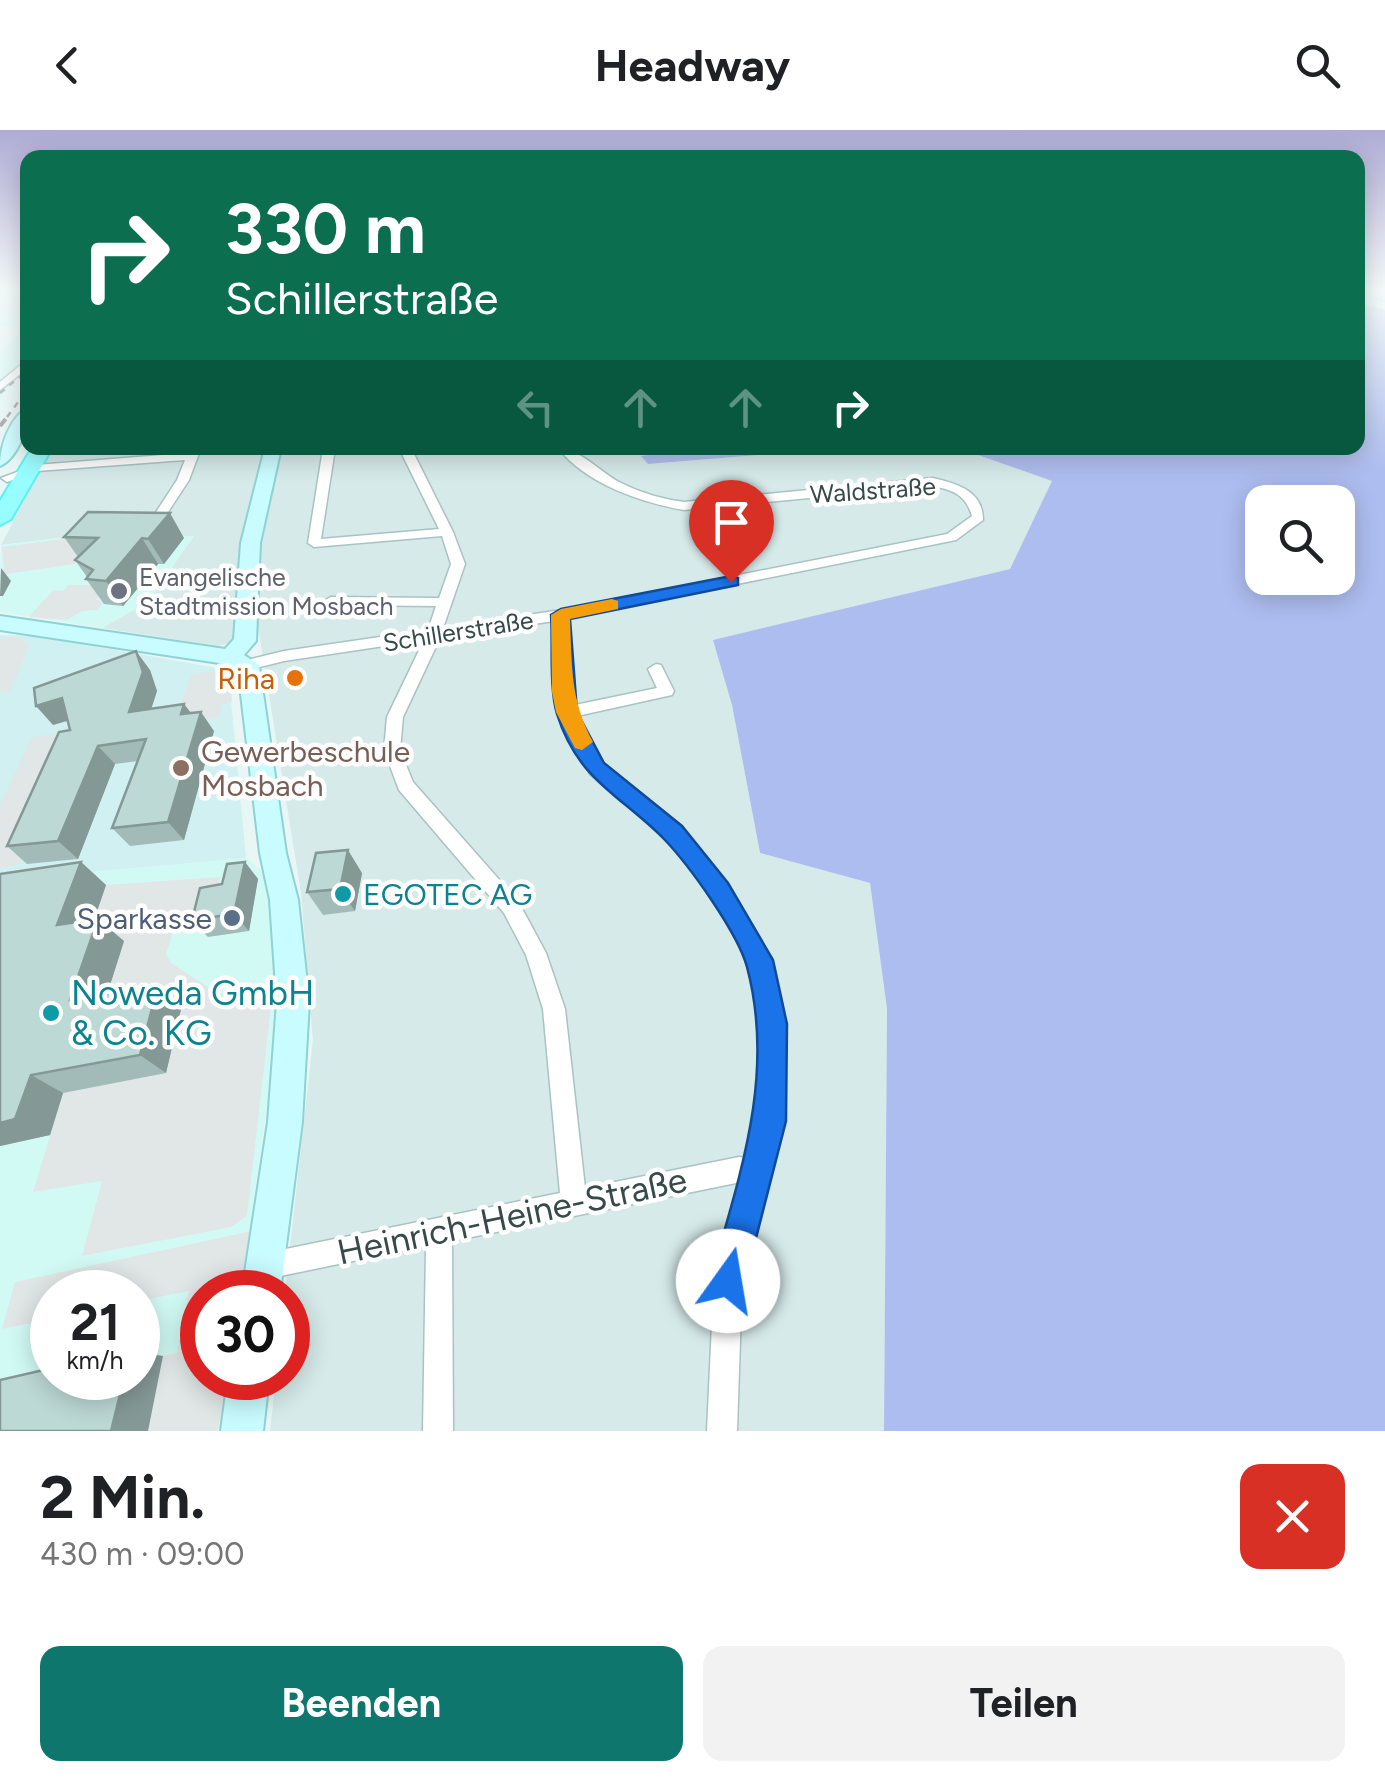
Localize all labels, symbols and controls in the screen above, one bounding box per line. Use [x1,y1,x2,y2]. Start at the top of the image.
icon: back [40,38,95,93]
text: Headway [595,38,790,92]
icon: search [1290,38,1345,93]
text: 330 m [225,186,426,271]
icon: right [60,190,190,320]
text: Schillerstraße [225,271,498,325]
icon: left [508,380,563,435]
icon: ahead [613,380,668,435]
icon: ahead [718,380,773,435]
icon: right [823,380,878,435]
street label: Waldstraße [809,471,937,509]
pin [689,480,774,583]
map controls [1245,485,1355,595]
button: search [1245,485,1355,595]
icon: arrive [704,495,759,550]
place label: Evangelische Stadtmission Mosbach [139,562,394,621]
marker: Evangelische Stadtmission Mosbach [108,580,130,602]
street label: Schillerstraße [381,604,535,658]
place label: Riha [217,660,275,697]
marker: Riha [284,667,306,689]
place label: Gewerbeschule Mosbach [201,733,410,804]
marker: Gewerbeschule Mosbach [170,757,192,779]
place label: EGOTEC AG [363,876,532,913]
marker: EGOTEC AG [332,883,354,905]
place label: Sparkasse [77,900,212,937]
marker: Sparkasse [221,907,243,929]
place label: Noweda GmbH & Co. KG [71,972,314,1054]
marker: Noweda GmbH & Co. KG [40,1002,62,1024]
street label: Heinrich-Heine-Straße [333,1158,691,1274]
position arrow [676,1229,780,1333]
speed limit sign: 30 [180,1270,310,1400]
text: 21 [70,1292,120,1353]
text: km/h [66,1345,124,1375]
text: 2 Min. [40,1461,205,1533]
button: close [1240,1464,1345,1569]
text: 430 m · 09:00 [40,1535,245,1573]
button: Beenden [40,1646,683,1761]
button: Teilen [703,1646,1345,1761]

